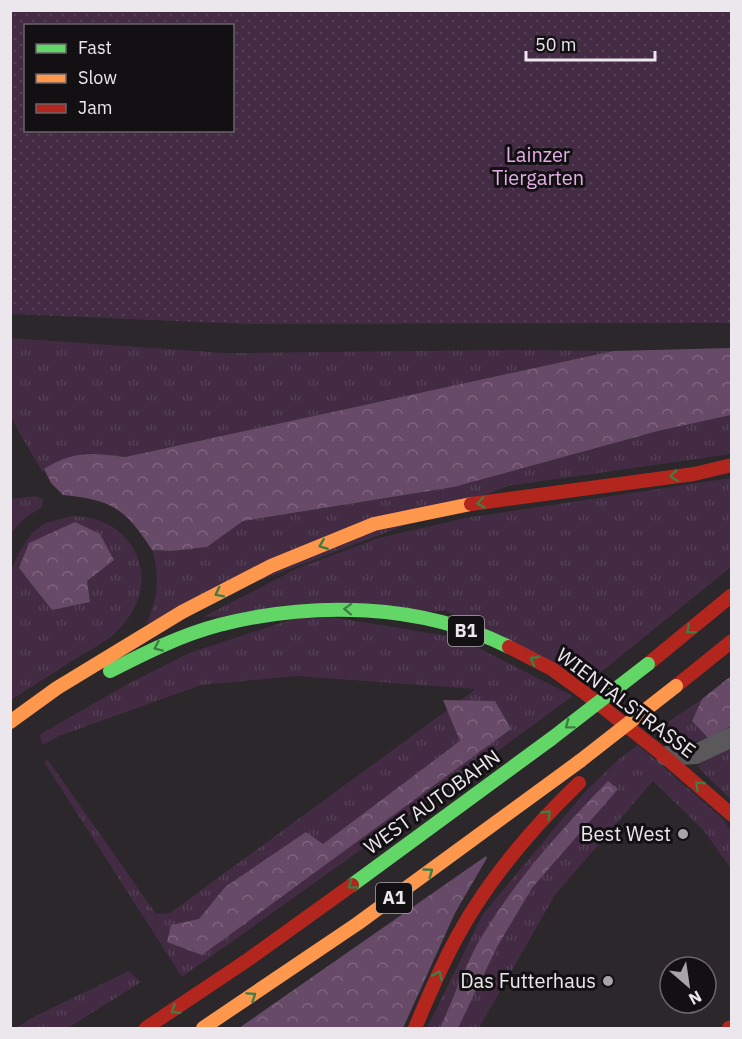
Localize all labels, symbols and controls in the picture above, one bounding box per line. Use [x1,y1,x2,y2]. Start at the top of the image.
legend [24,24,234,132]
scale bar [526,24,655,62]
text: 50 m [535,33,577,56]
text: Fast [78,36,112,59]
text: Slow [78,66,117,89]
text: Jam [78,96,113,119]
park label: Lainzer Tiergarten [492,141,584,191]
one-way arrow [670,470,679,482]
one-way arrow [476,496,485,508]
one-way arrow [318,538,329,550]
one-way arrow [215,585,226,597]
one-way arrow [343,603,352,615]
road number: B1 [448,616,484,646]
one-way arrow [686,623,697,634]
one-way arrow [153,640,164,652]
street label: WIENTALSTRASSE [551,641,701,764]
one-way arrow [530,656,541,667]
one-way arrow [564,718,575,729]
street label: WEST AUTOBAHN [358,743,505,860]
one-way arrow [695,781,706,792]
one-way arrow [539,810,550,821]
place label: Best West [581,820,671,847]
marker: Best West [676,827,690,841]
one-way arrow [422,868,433,879]
one-way arrow [347,878,358,889]
road number: A1 [376,883,412,913]
north arrow [658,955,718,1015]
place label: Das Futterhaus [460,967,596,994]
one-way arrow [431,970,443,981]
marker: Das Futterhaus [601,974,615,988]
text: N [685,987,705,1010]
one-way arrow [245,992,256,1003]
one-way arrow [171,1003,182,1014]

